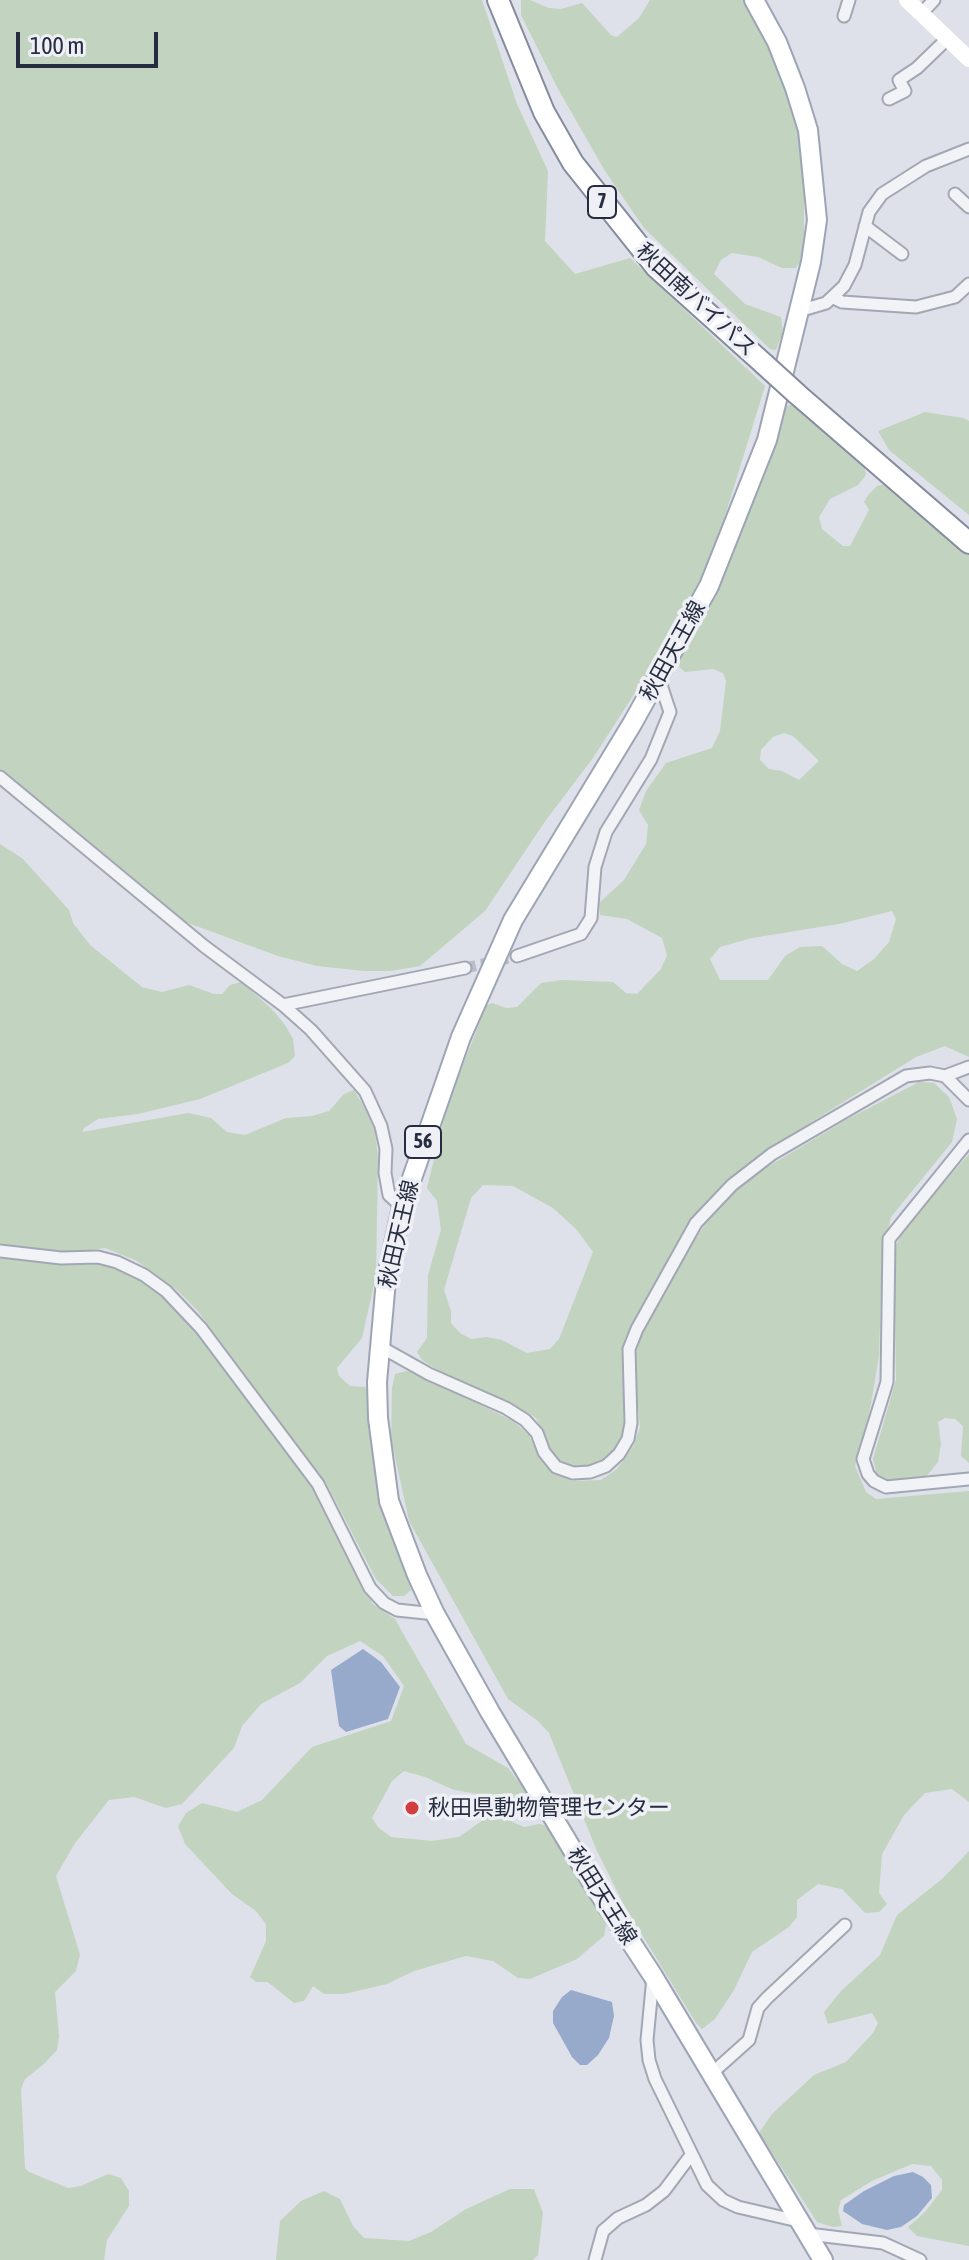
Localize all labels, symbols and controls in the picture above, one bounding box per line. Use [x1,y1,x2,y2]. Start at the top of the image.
scale bar [20,16,162,66]
text: 100 m [30,32,84,59]
road number: 7 [588,186,616,218]
street label: 秋田南バイパス [631,238,761,362]
street label: 秋田天王線 [635,596,711,706]
road number: 56 [405,1126,441,1158]
street label: 秋田天王線 [374,1177,424,1291]
place label: 秋田県動物管理センター [428,1795,670,1821]
marker: 秋田県動物管理センター [403,1799,421,1817]
street label: 秋田天王線 [562,1842,642,1950]

